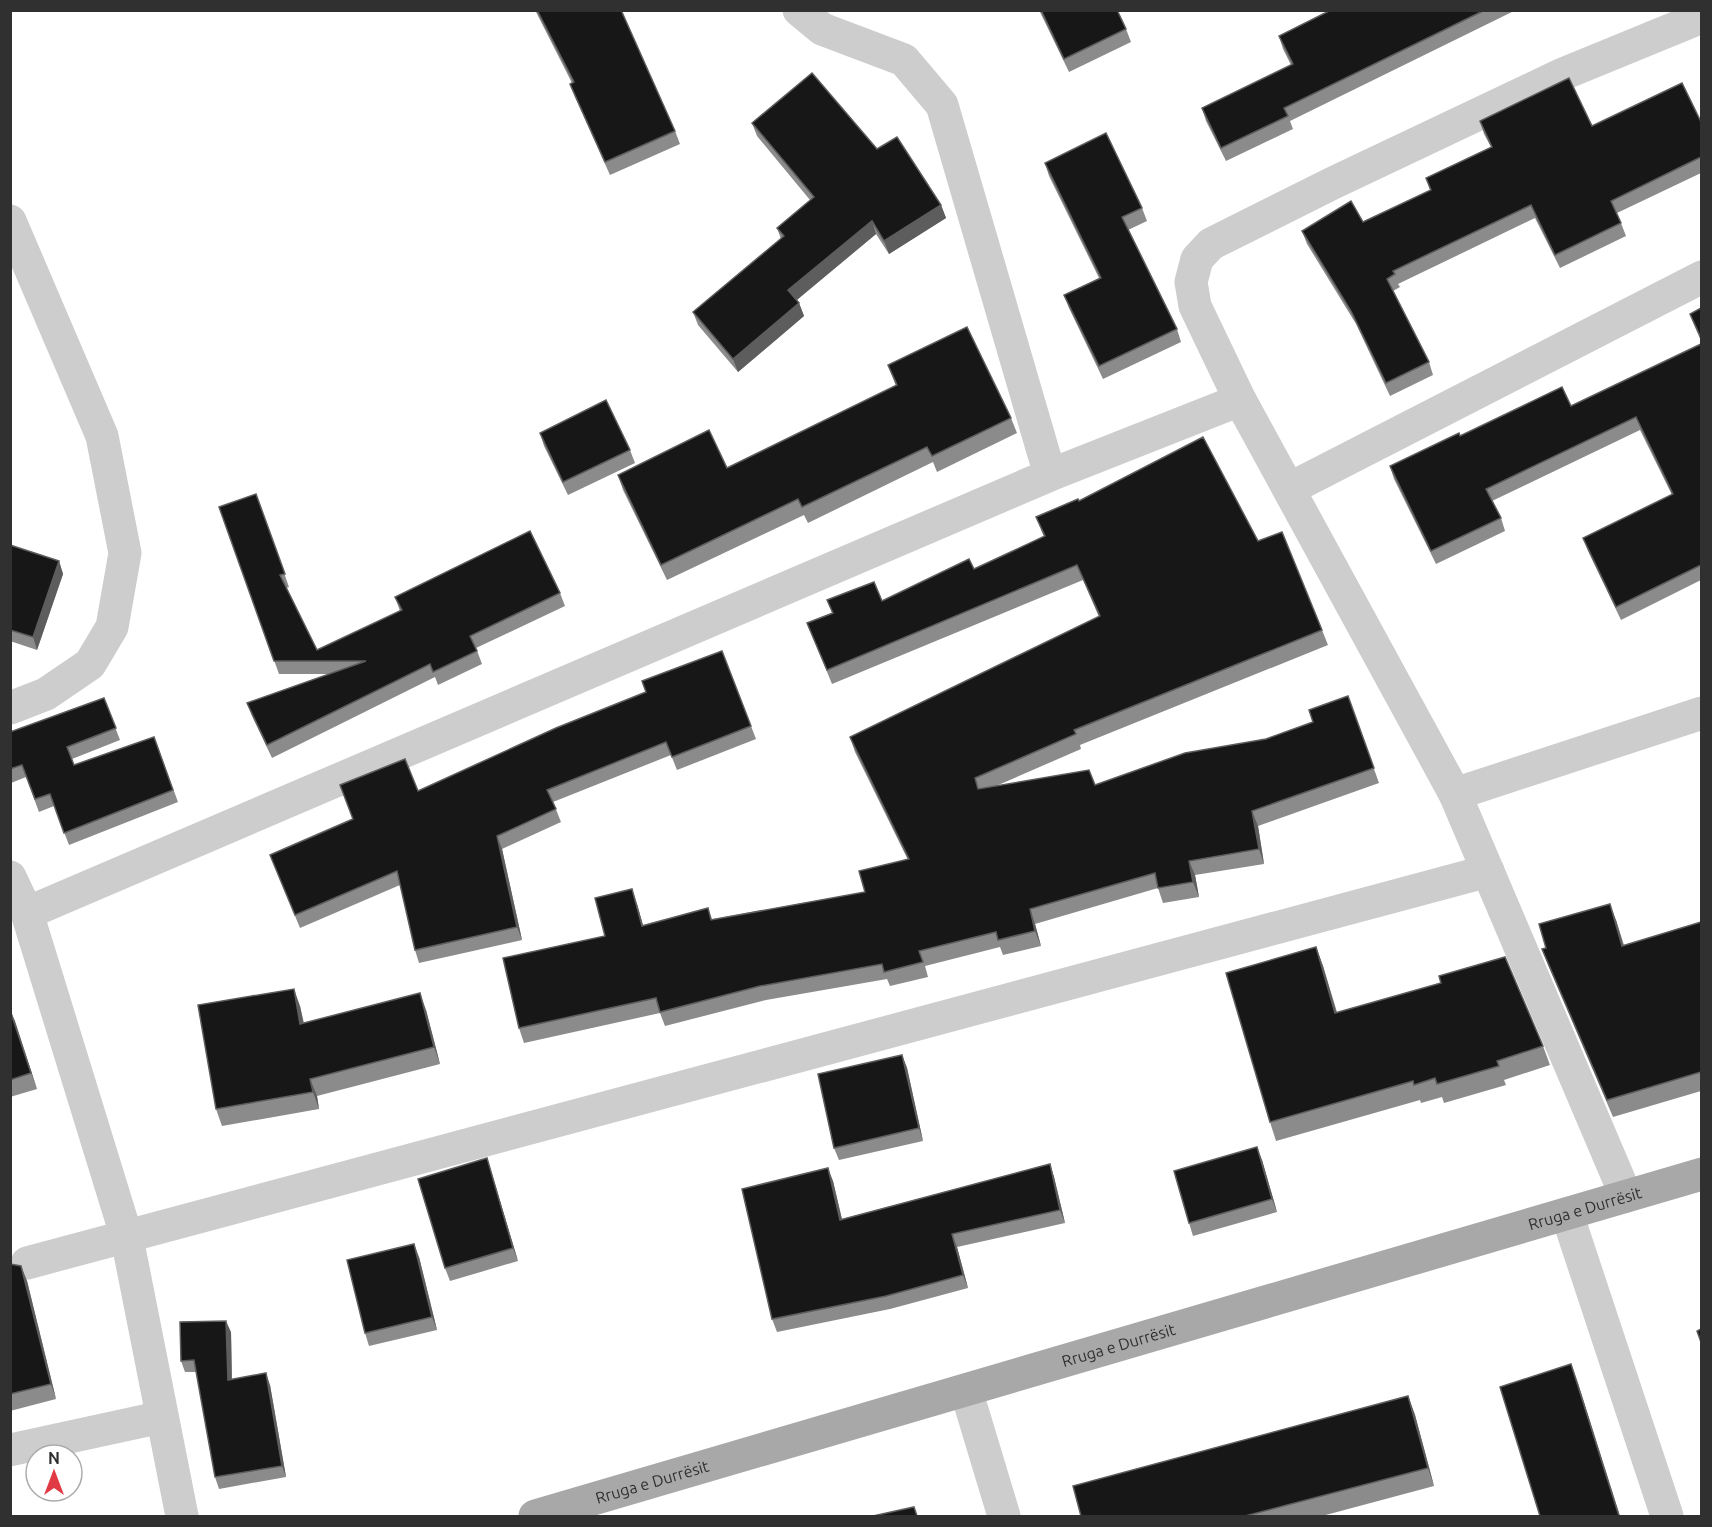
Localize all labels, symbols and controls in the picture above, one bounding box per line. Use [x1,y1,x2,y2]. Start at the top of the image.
street label: Rruga e Durrësit [1526,1183,1644,1233]
street label: Rruga e Durrësit [1060,1320,1178,1370]
north arrow [24,1443,84,1503]
text: N [48,1449,60,1467]
street label: Rruga e Durrësit [593,1456,712,1507]

